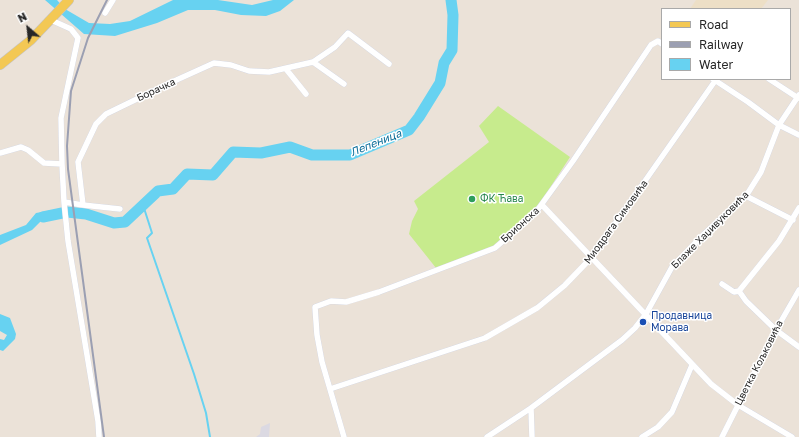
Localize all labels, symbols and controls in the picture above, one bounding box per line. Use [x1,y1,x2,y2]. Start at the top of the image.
north arrow [8,8,48,48]
legend [661,8,791,80]
text: N [15,9,29,25]
text: Road [699,17,728,32]
text: Railway [699,37,744,52]
text: Water [699,57,733,72]
street label: Борачка [135,76,177,104]
water label: Лепеница [349,127,403,159]
street label: Миодрага Симовића [582,178,650,266]
street label: Блаже Хаџивуковића [669,189,751,271]
place label: ФК Ћава [480,193,523,205]
marker: ФК Ћава [467,194,477,204]
street label: Брионска [498,205,542,245]
place label: Продавница Морава [651,310,712,334]
marker: Продавница Морава [638,317,648,327]
street label: Цветка Кољковића [732,318,786,408]

